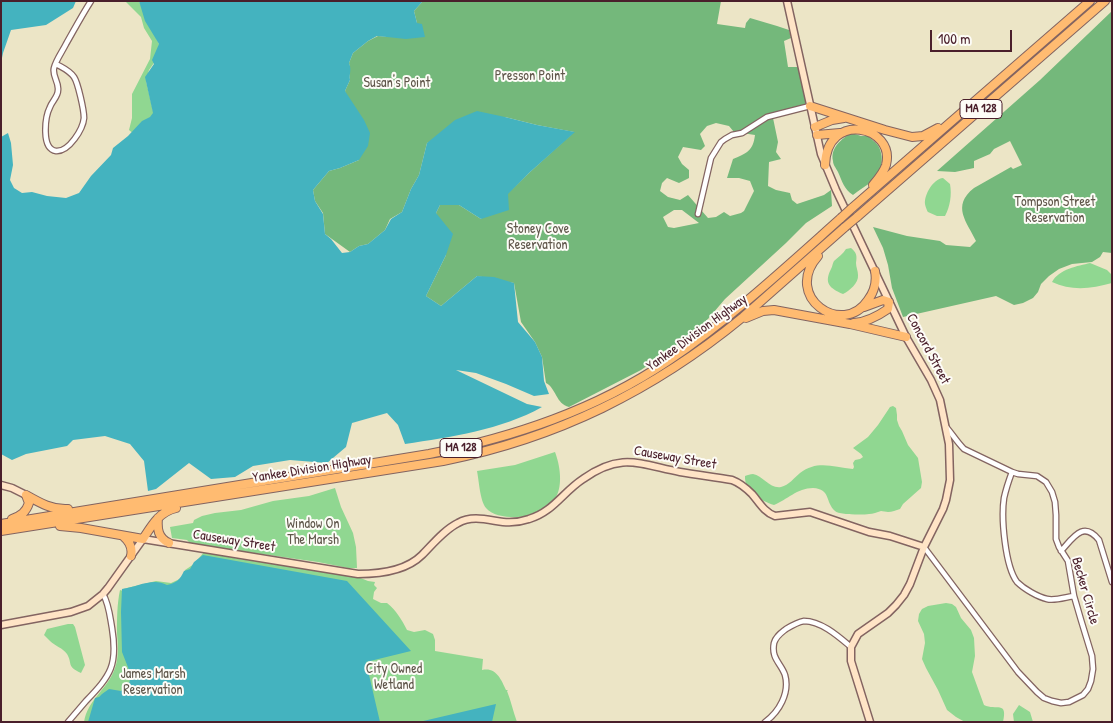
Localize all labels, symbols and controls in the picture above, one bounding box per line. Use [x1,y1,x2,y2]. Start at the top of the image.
scale bar [933,20,1016,52]
text: 100 m [938,28,971,49]
park label: Presson Point [495,68,565,84]
park label: Susan's Point [364,75,430,91]
road number: MA 128 [960,100,1002,118]
park label: Tompson Street Reservation [1015,194,1095,226]
park label: Stoney Cove Reservation [507,221,569,253]
street label: Yankee Division Highway [643,291,751,375]
street label: Concord Street [902,311,954,387]
road number: MA 128 [440,438,482,458]
street label: Causeway Street [632,442,718,474]
street label: Yankee Division Highway [251,451,373,487]
park label: Window On The Marsh [286,516,340,548]
street label: Causeway Street [191,526,277,556]
street label: Becker Circle [1067,556,1103,626]
park label: City Owned Wetland [366,661,422,694]
park label: James Marsh Reservation [121,666,185,699]

